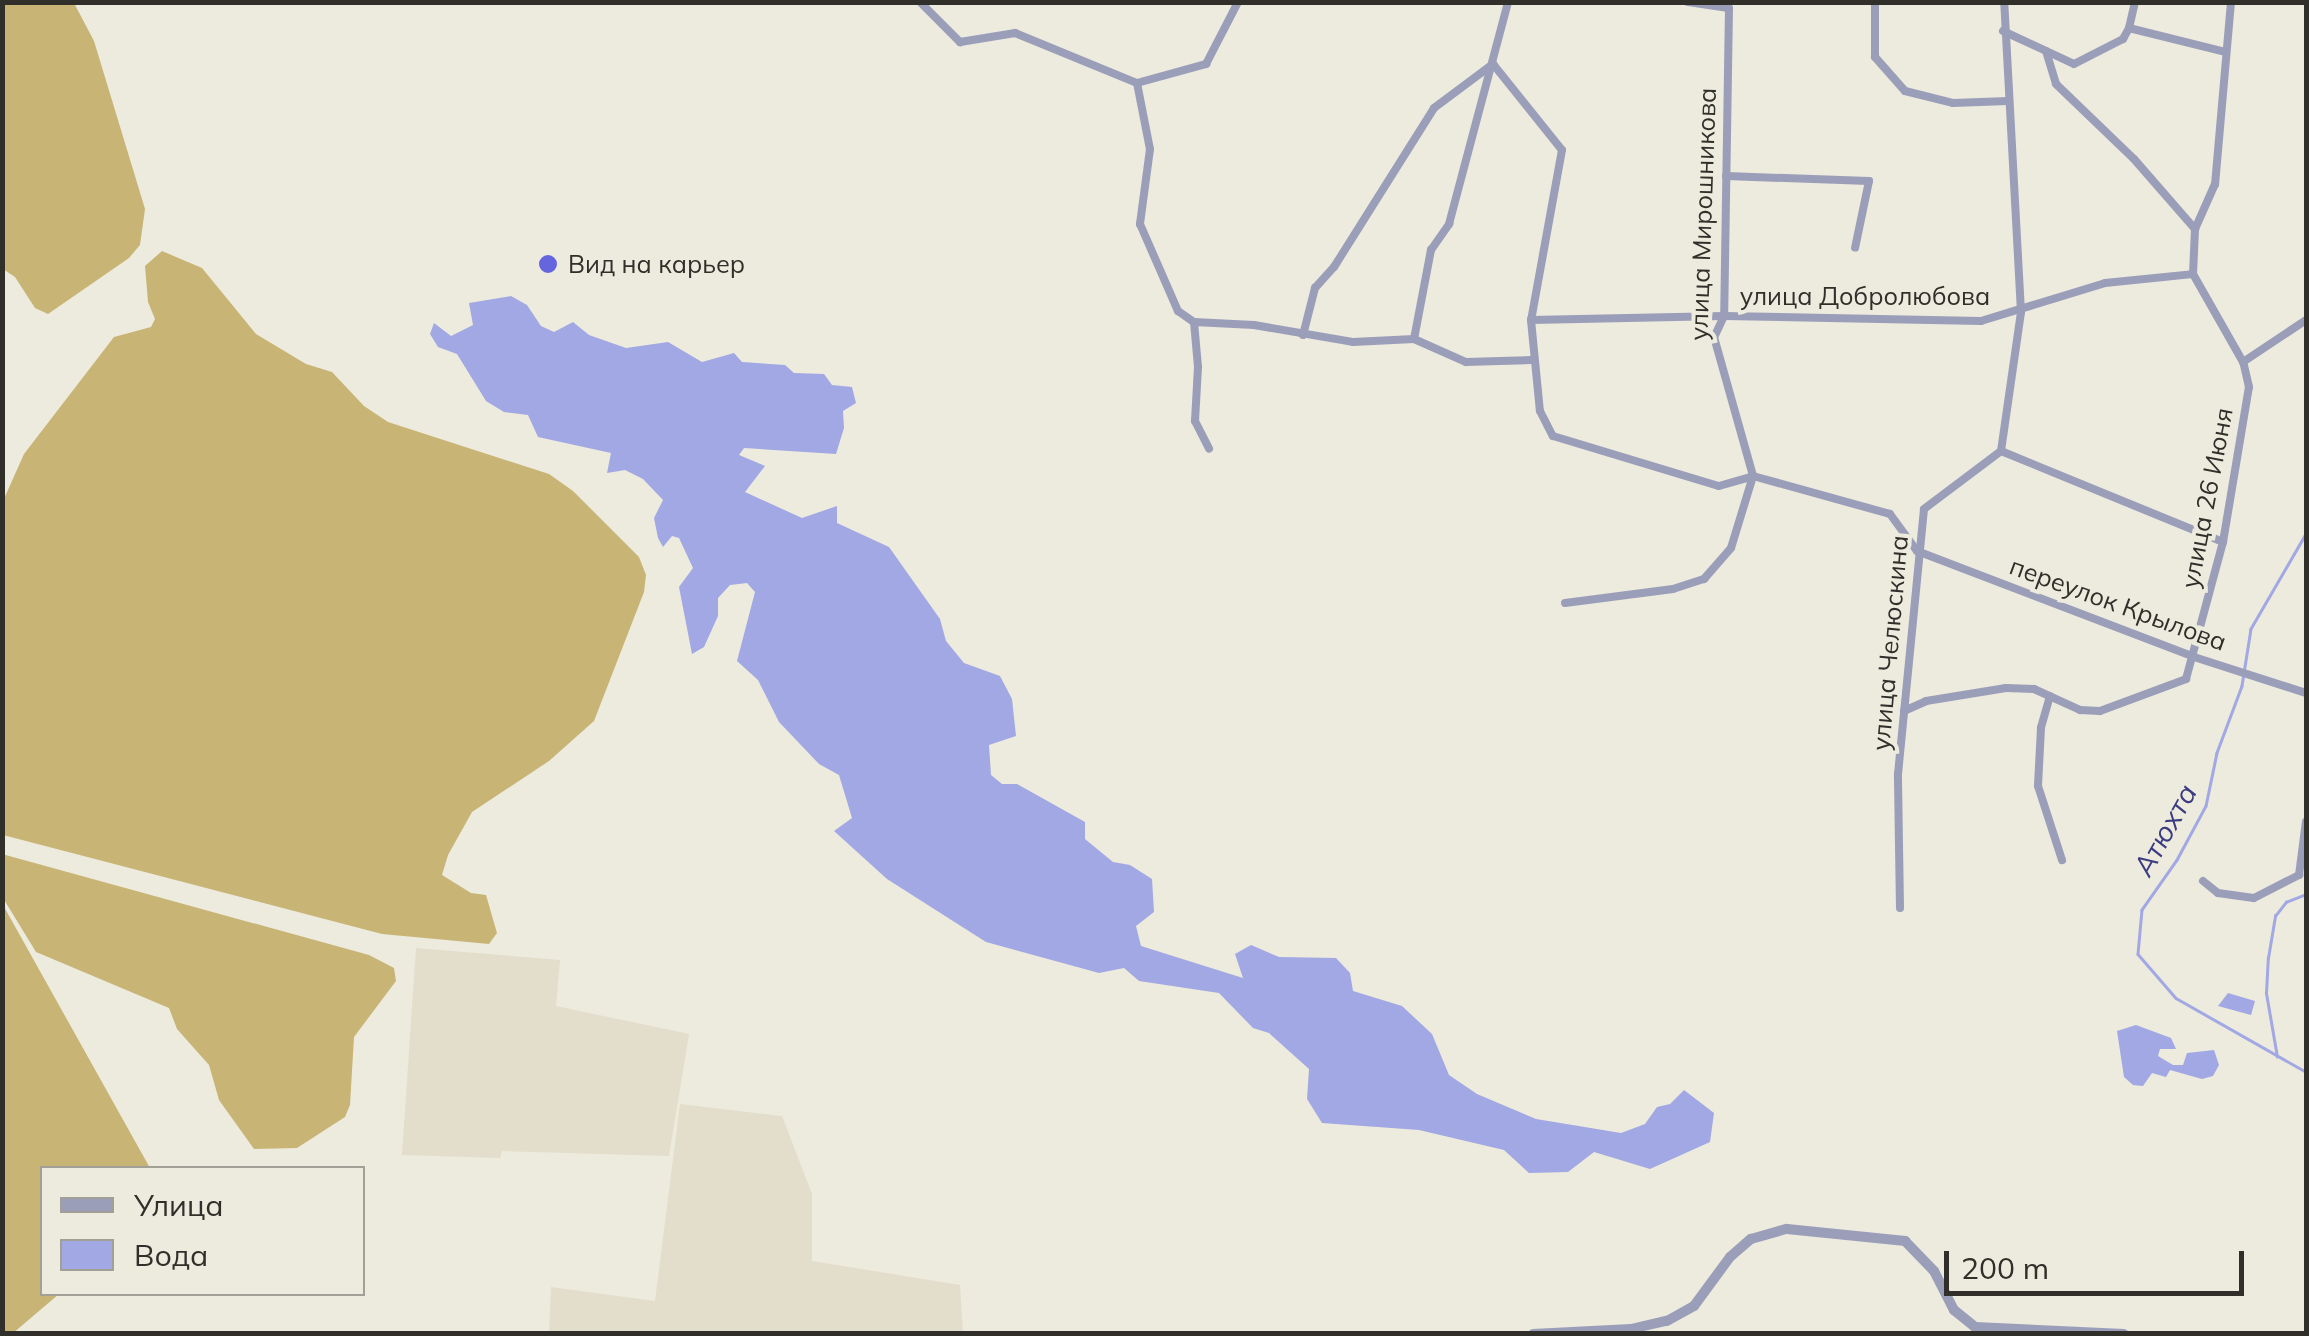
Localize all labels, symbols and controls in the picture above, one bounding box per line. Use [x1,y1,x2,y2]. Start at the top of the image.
street label: улица Мирошникова [1684,87,1722,341]
place label: Вид на карьер [568,249,745,279]
marker: Вид на карьер [537,253,559,275]
street label: улица Добролюбова [1740,281,1990,311]
street label: улица 26 Июня [2175,405,2239,591]
street label: улица Челюскина [1866,534,1914,752]
street label: переулок Крылова [2006,551,2230,657]
water label: Атюхта [2126,778,2204,882]
legend [40,1166,365,1296]
text: Улица [134,1186,224,1224]
scale bar [1949,1231,2249,1293]
text: Вода [134,1236,208,1274]
text: 200 m [1961,1249,2049,1287]

